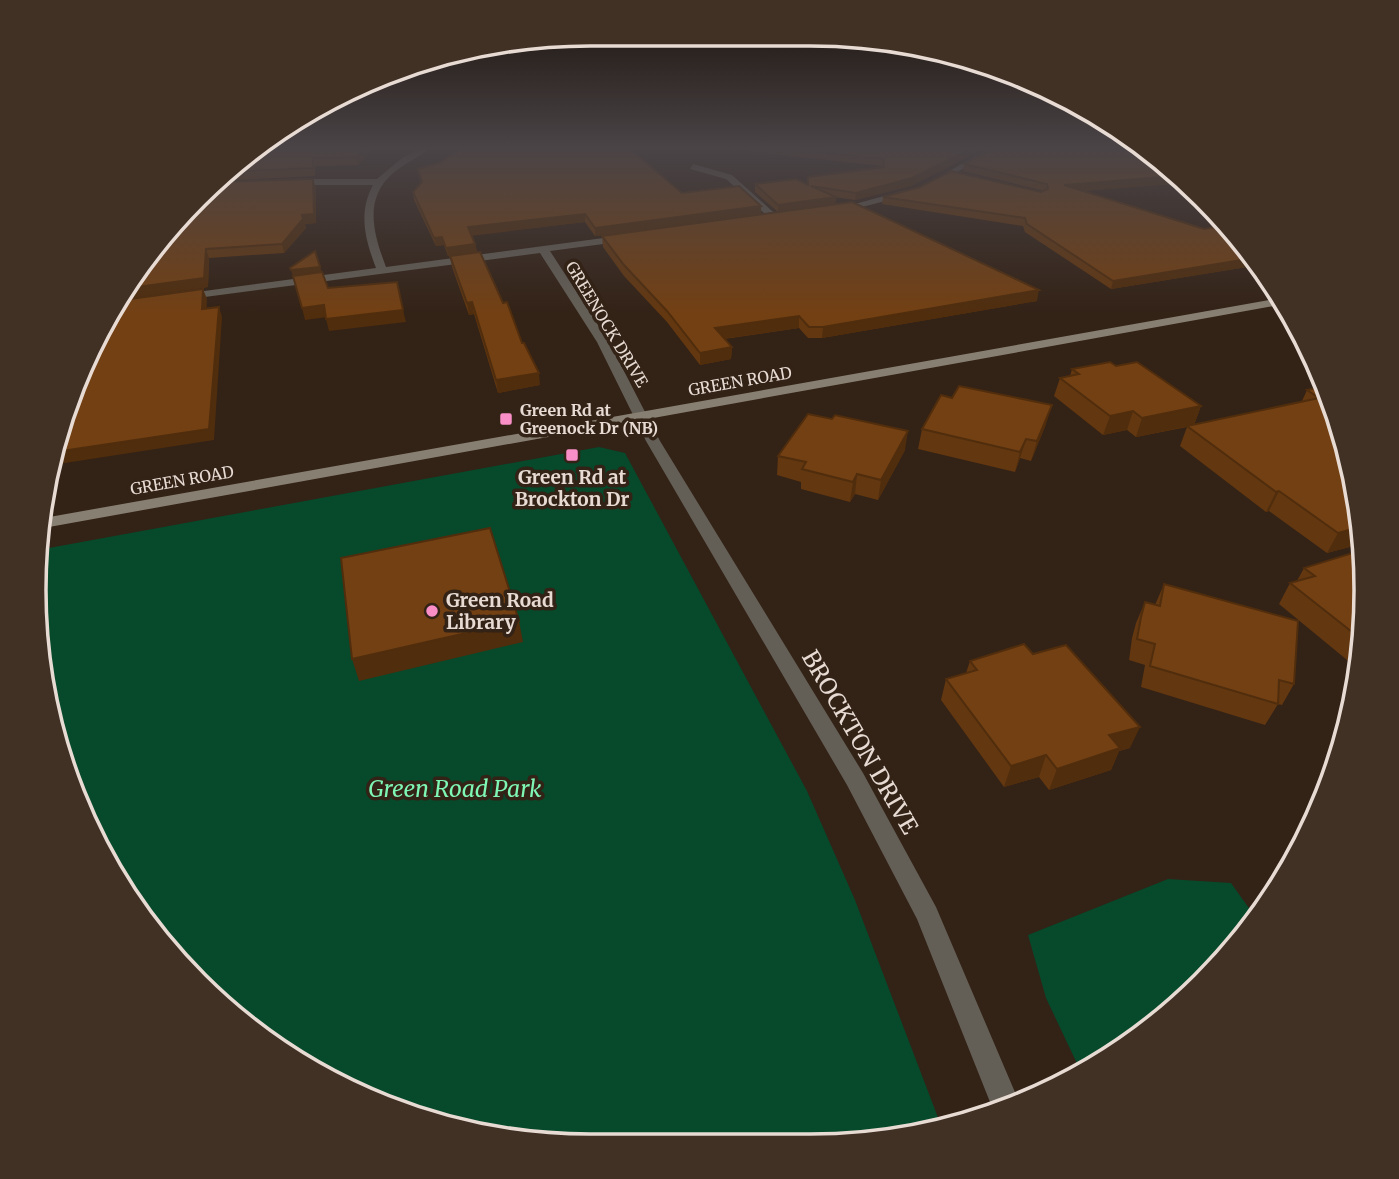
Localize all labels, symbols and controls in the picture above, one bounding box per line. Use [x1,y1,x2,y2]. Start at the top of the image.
street label: GREENOCK DRIVE [561,257,653,391]
street label: GREEN ROAD [687,362,793,400]
place label: Green Rd at Greenock Dr (NB) [520,400,658,438]
marker: Green Rd at Greenock Dr (NB) [498,411,514,427]
marker: Green Rd at Brockton Dr [564,447,580,463]
street label: GREEN ROAD [129,461,235,499]
place label: Green Rd at Brockton Dr [515,465,630,511]
place label: Green Road Library [446,588,554,634]
marker: Green Road Library [424,603,440,619]
street label: BROCKTON DRIVE [796,645,925,839]
park label: Green Road Park [368,774,542,803]

